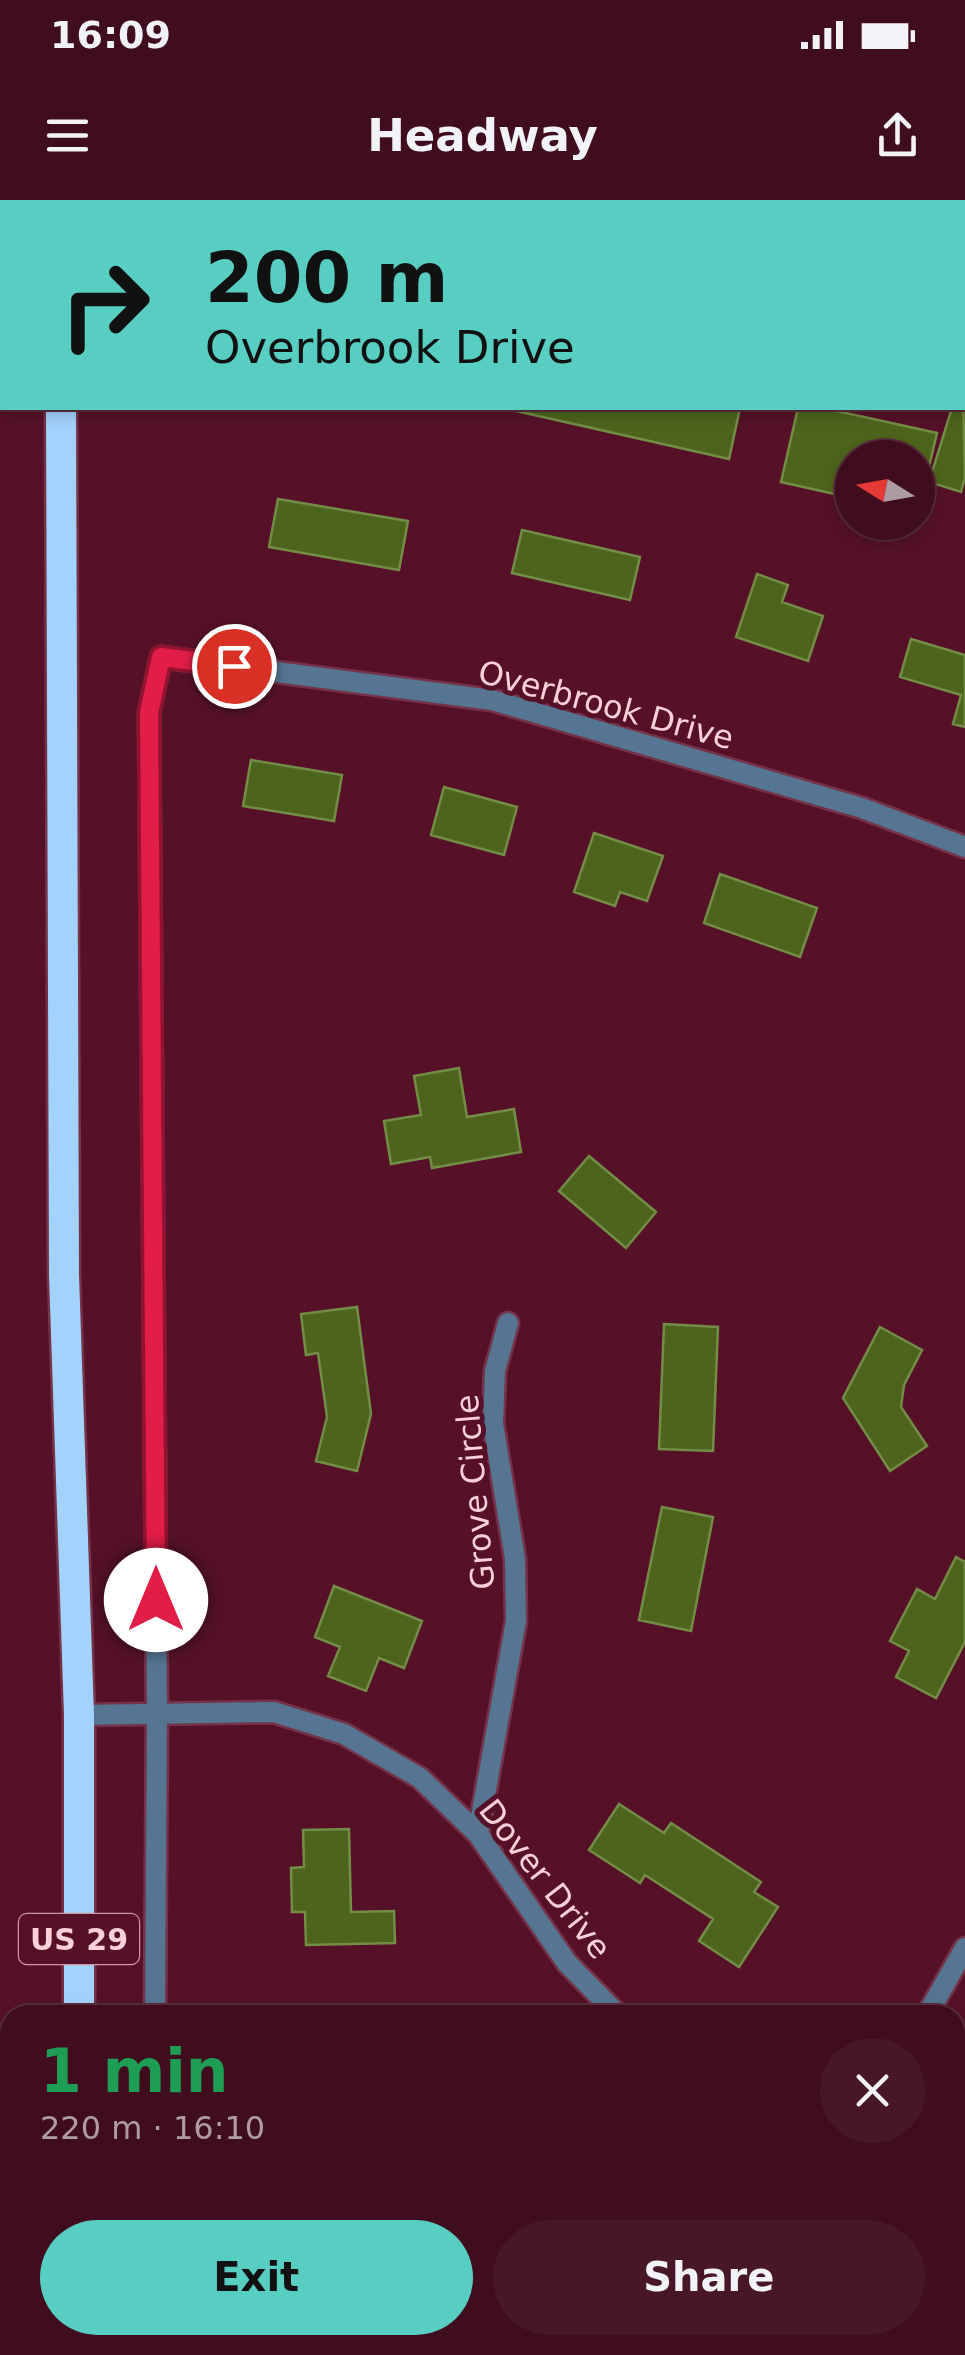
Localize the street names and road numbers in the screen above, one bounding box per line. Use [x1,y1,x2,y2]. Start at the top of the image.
street label: Overbrook Drive [474,653,738,757]
street label: Grove Circle [448,1393,502,1591]
street label: Dover Drive [471,1792,619,1966]
road number: US 29 [19,1914,139,1964]

